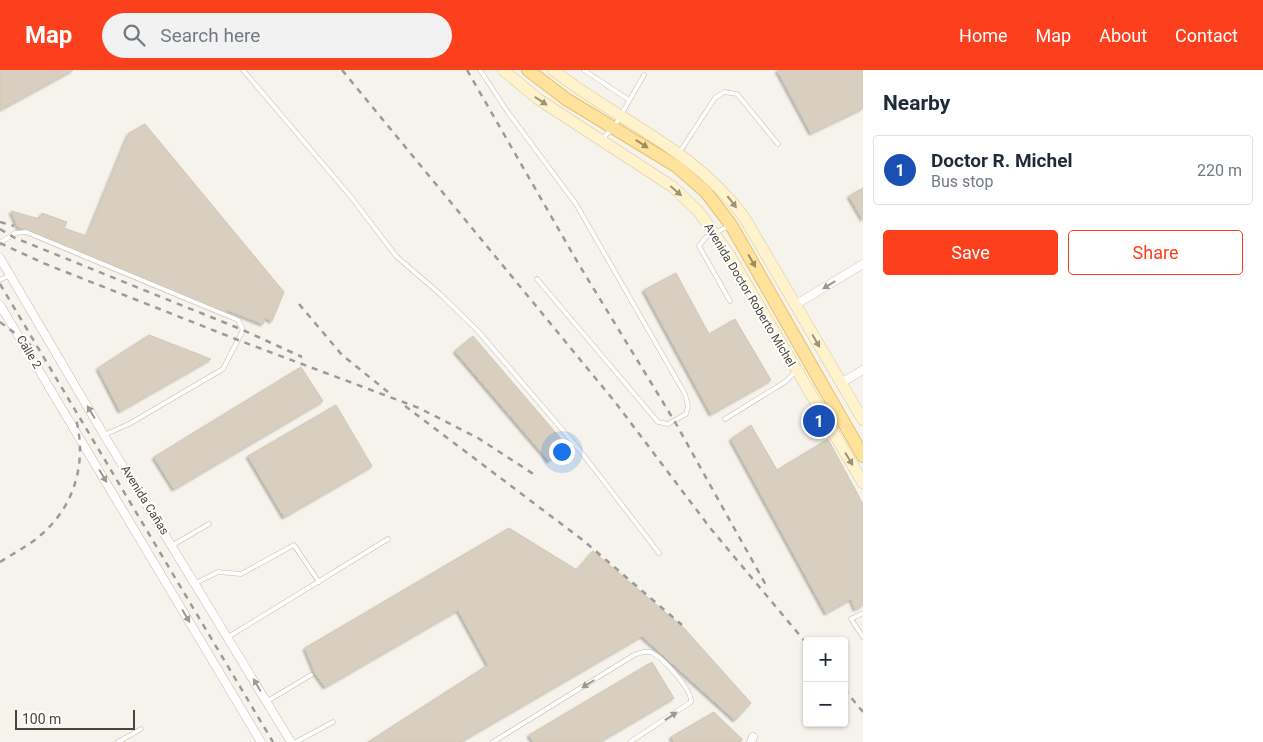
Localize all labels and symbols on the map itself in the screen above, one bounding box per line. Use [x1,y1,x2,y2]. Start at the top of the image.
one-way arrow [534,96,547,106]
one-way arrow [636,140,649,149]
one-way arrow [670,185,682,196]
one-way arrow [727,195,738,208]
street label: Avenida Doctor Roberto Michel [701,221,799,369]
one-way arrow [747,254,756,267]
one-way arrow [823,280,836,289]
street label: Calle 2 [14,333,44,371]
one-way arrow [812,334,821,347]
pin: 1 [803,402,835,440]
one-way arrow [86,405,95,418]
your location [549,439,575,465]
one-way arrow [844,452,853,465]
street label: Avenida Cañas [118,463,172,537]
one-way arrow [98,470,107,483]
one-way arrow [181,609,190,622]
one-way arrow [252,679,261,692]
one-way arrow [581,679,594,688]
scale bar [15,707,135,730]
one-way arrow [665,711,678,720]

